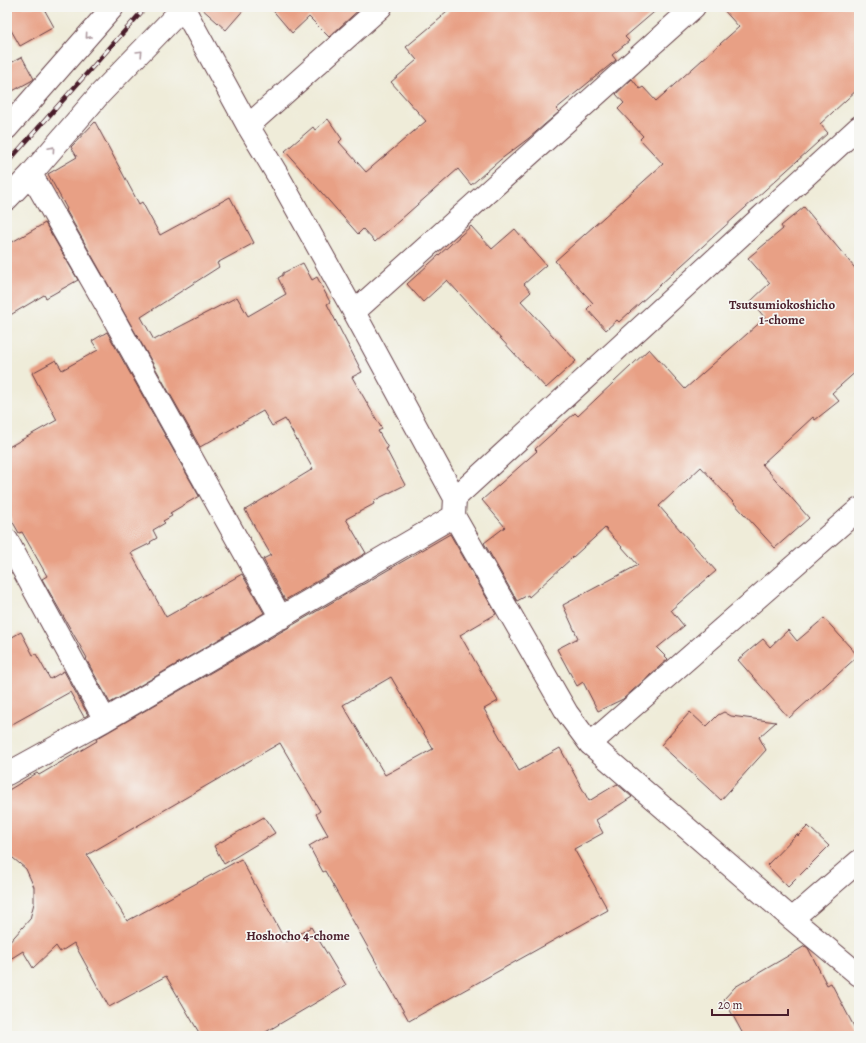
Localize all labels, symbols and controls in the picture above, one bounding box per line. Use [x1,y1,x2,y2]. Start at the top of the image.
one-way arrow [85,32,92,39]
one-way arrow [135,50,143,58]
one-way arrow [48,147,55,154]
district label: Tsutsumiokoshicho 1-chome [729,296,835,328]
district label: Hoshocho 4-chome [246,927,350,944]
scale bar [712,991,788,1017]
text: 20 m [718,997,742,1013]

